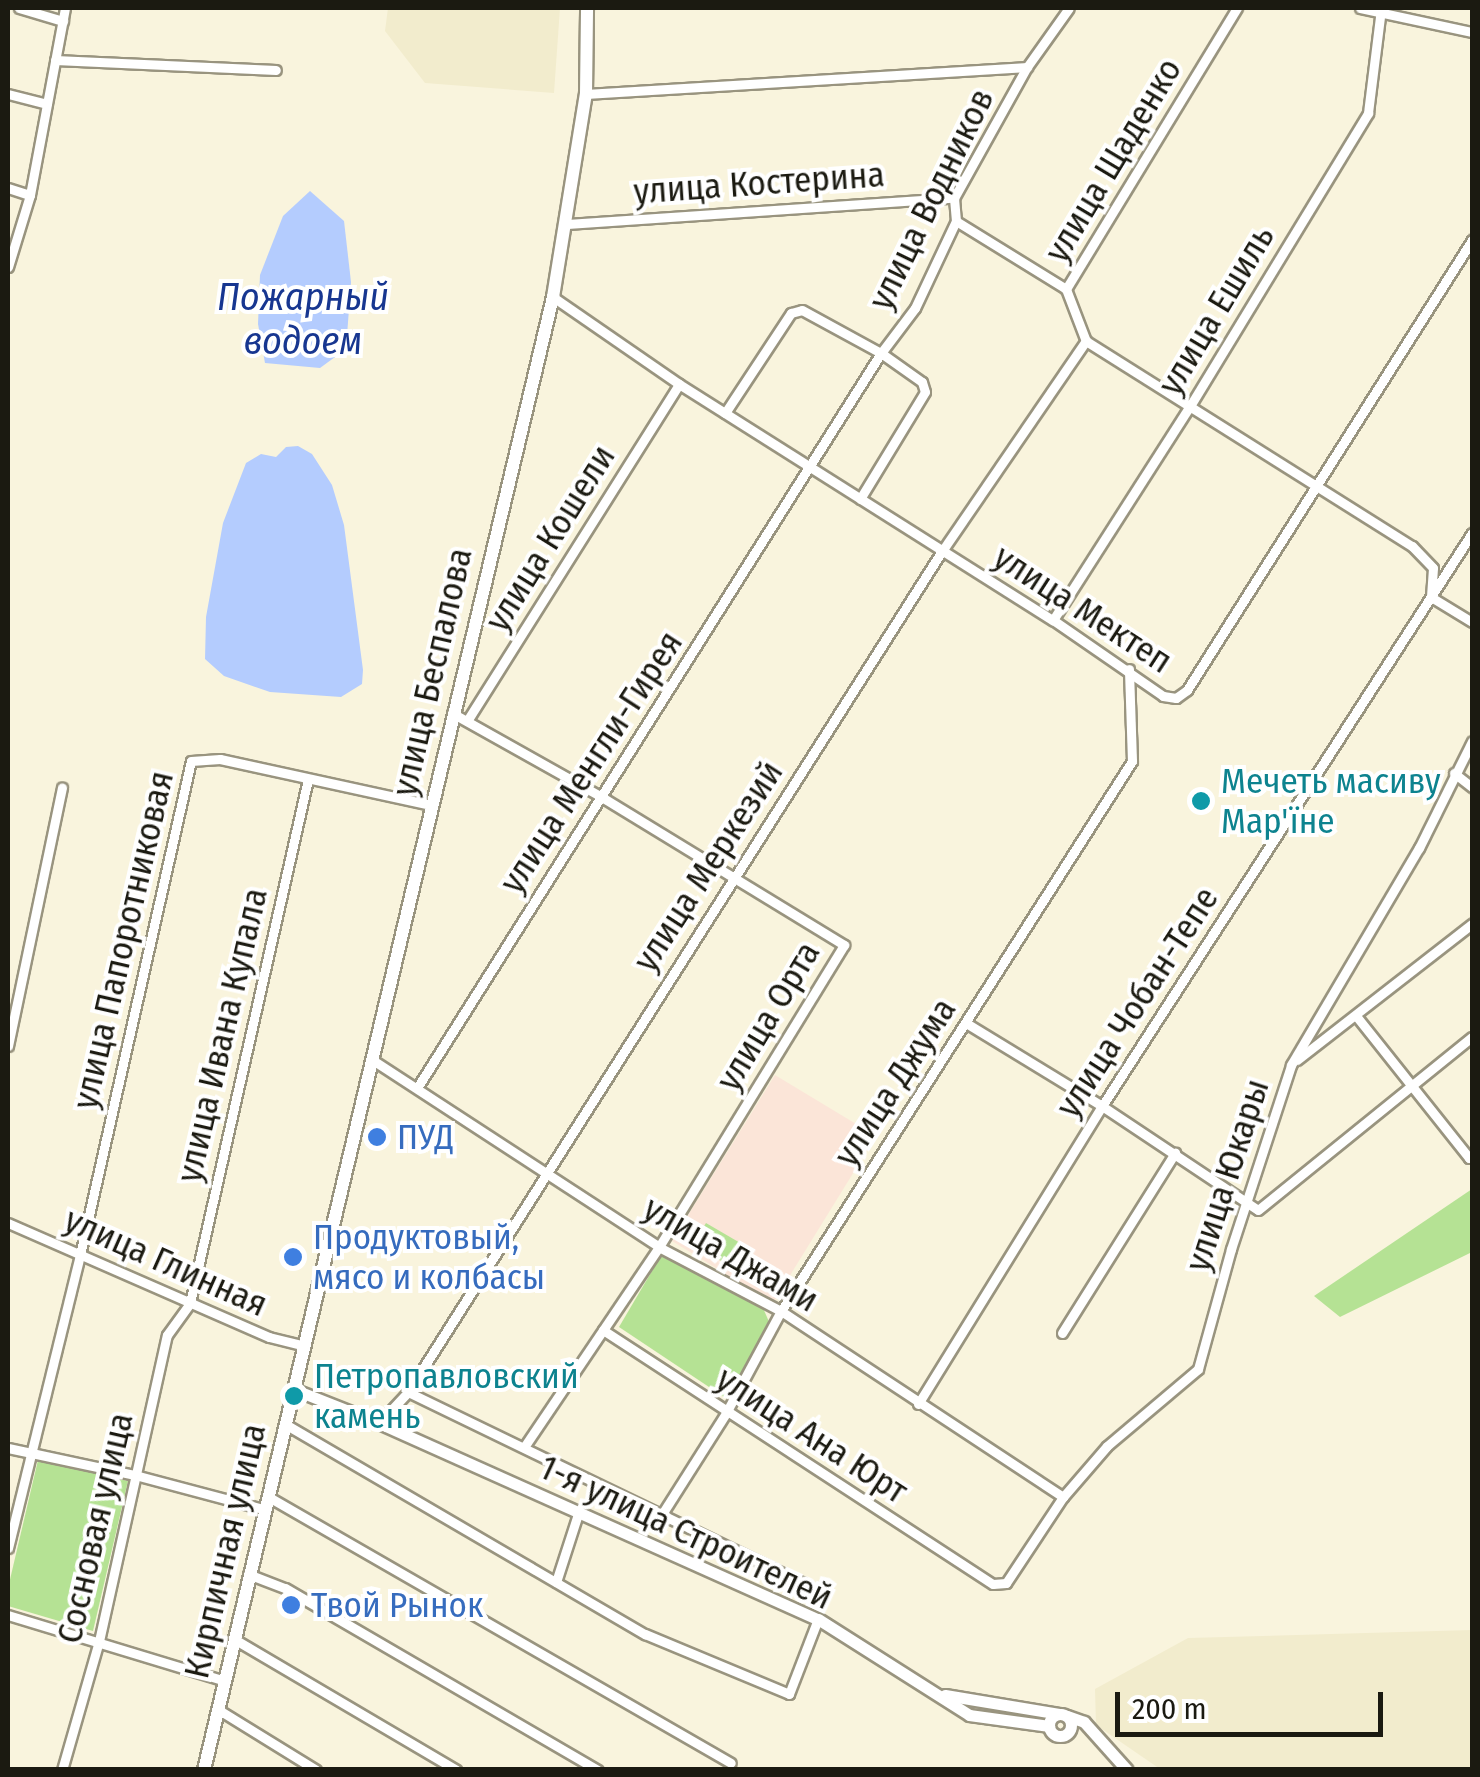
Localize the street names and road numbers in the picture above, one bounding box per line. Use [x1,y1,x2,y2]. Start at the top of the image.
street label: улица Щаденко [1036,51,1190,269]
street label: улица Водников [859,82,1003,316]
street label: улица Костерина [632,153,886,213]
street label: улица Ешиль [1149,218,1283,402]
street label: улица Кошели [476,437,624,639]
street label: улица Мектеп [986,536,1180,682]
street label: улица Беспалова [383,544,481,800]
street label: улица Менгли-Гирея [491,623,691,901]
street label: улица Меркезий [624,753,792,979]
street label: улица Папоротниковая [64,767,182,1113]
street label: улица Чобан-Тепе [1047,879,1227,1125]
street label: улица Ивана Купала [168,884,276,1186]
street label: улица Орта [707,934,829,1098]
street label: улица Джума [825,990,965,1174]
street label: улица Юкары [1176,1074,1278,1276]
street label: улица Джами [636,1187,826,1321]
street label: улица Глинная [58,1199,274,1325]
street label: улица Ана Юрт [709,1358,915,1512]
street label: Сосновая улица [48,1409,142,1647]
street label: Кирпичная улица [175,1420,275,1682]
street label: 1-я улица Строителей [533,1446,839,1618]

